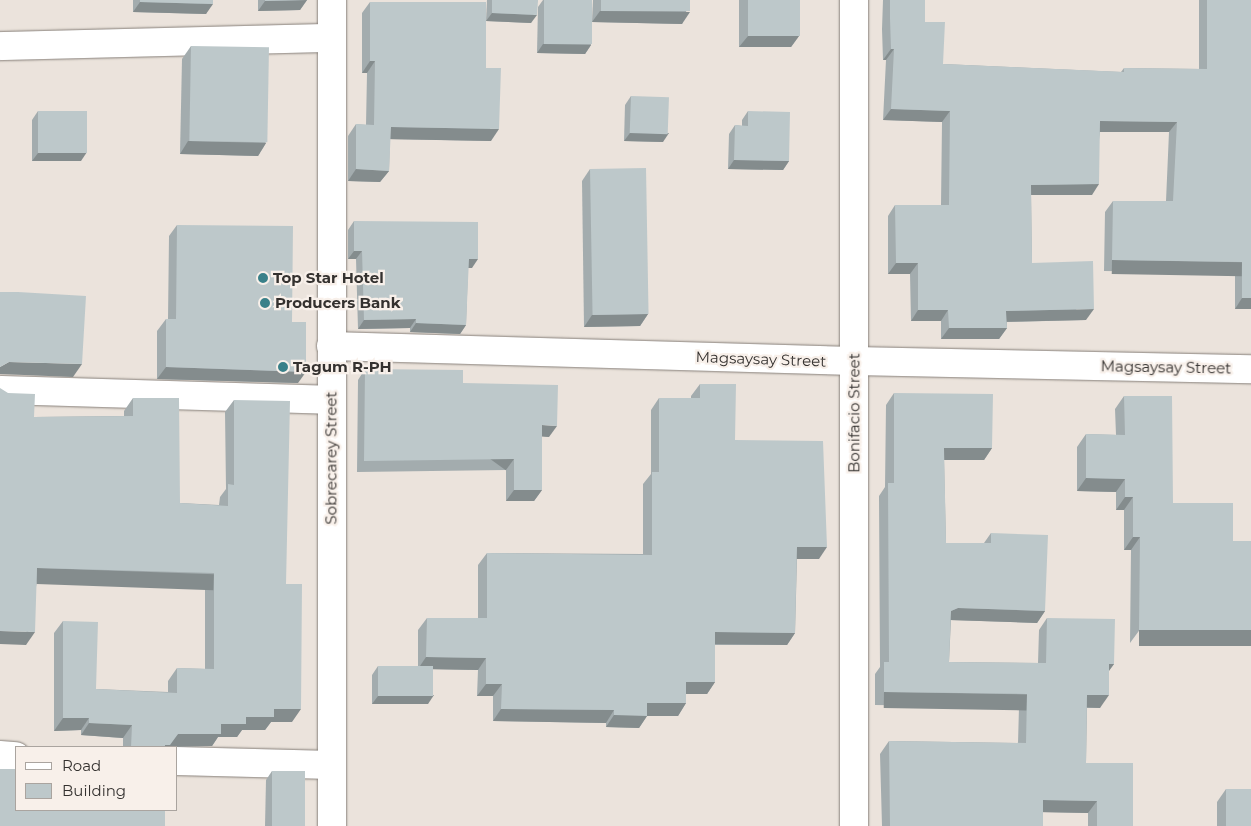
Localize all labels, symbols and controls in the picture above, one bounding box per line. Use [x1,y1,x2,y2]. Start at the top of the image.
place label: Top Star Hotel [273,269,384,287]
marker: Top Star Hotel [257,272,269,284]
place label: Producers Bank [275,294,400,312]
marker: Producers Bank [259,297,271,309]
street label: Magsaysay Street [695,348,827,370]
street label: Bonifacio Street [845,353,863,473]
street label: Magsaysay Street [1101,357,1231,377]
place label: Tagum R-PH [293,358,392,376]
marker: Tagum R-PH [277,361,289,373]
street label: Sobrecarey Street [322,391,340,525]
legend [15,746,178,811]
text: Road [62,756,101,775]
text: Building [62,781,126,800]

